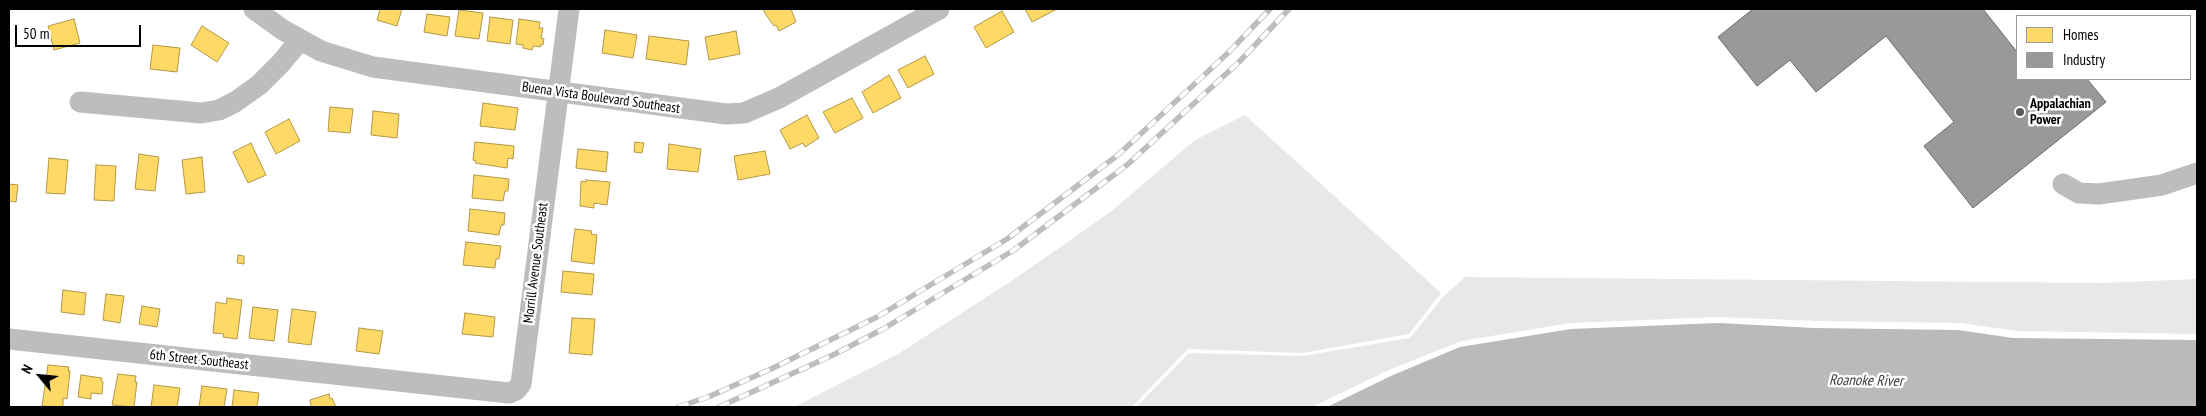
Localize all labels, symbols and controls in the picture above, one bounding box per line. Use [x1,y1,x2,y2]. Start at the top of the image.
scale bar [18,15,144,47]
legend [2016,15,2191,80]
text: 50 m [23,24,49,43]
text: Homes [2063,25,2099,44]
text: Industry [2063,50,2105,69]
street label: Buena Vista Boulevard Southeast [521,79,681,117]
place label: Appalachian Power [2030,96,2091,128]
marker: Appalachian Power [2014,106,2026,118]
street label: Morrill Avenue Southeast [520,202,552,324]
street label: 6th Street Southeast [149,346,249,374]
north arrow [15,351,65,401]
text: N [17,361,36,377]
water label: Roanoke River [1829,371,1903,391]

